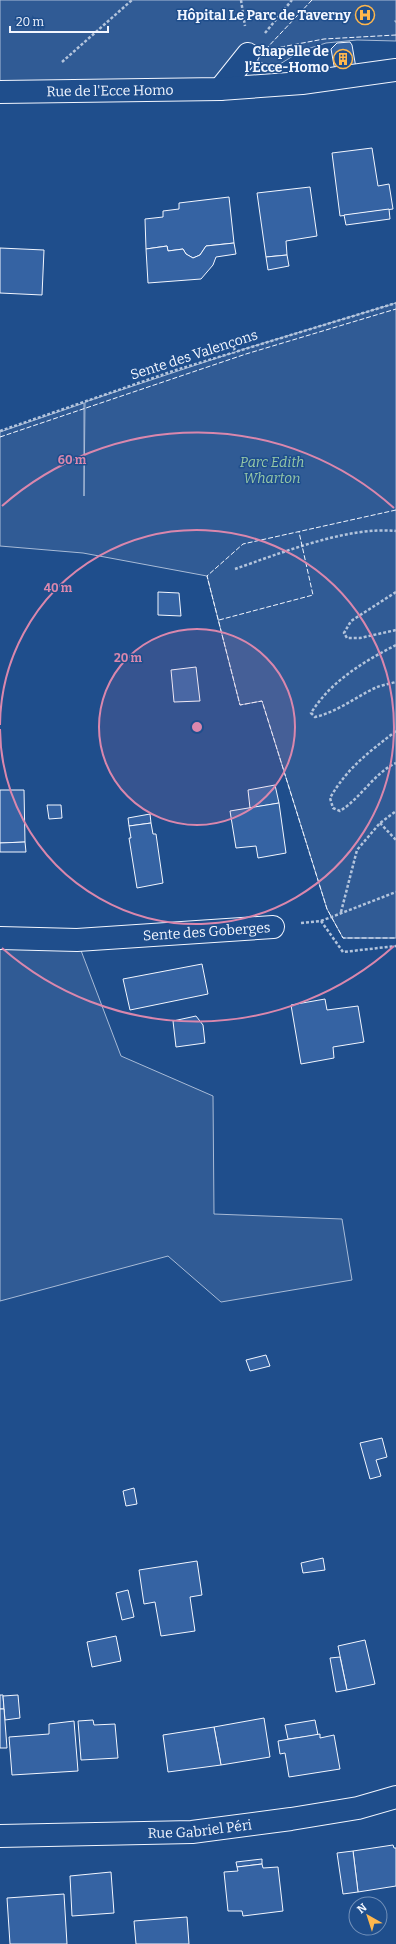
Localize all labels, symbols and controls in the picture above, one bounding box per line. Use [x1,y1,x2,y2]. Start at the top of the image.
hospital icon: Hôpital Le Parc de Taverny [354,4,376,26]
place label: Hôpital Le Parc de Taverny [177,7,351,24]
scale bar [10,8,108,34]
text: 20 m [16,15,45,29]
place label: Chapelle de l'Ecce-Homo [245,43,329,76]
building icon: Chapelle de l'Ecce-Homo [332,48,354,70]
street label: Rue de l'Ecce Homo [46,81,174,100]
street label: Sente des Valençons [128,326,260,384]
text: 60 m [58,453,87,467]
park label: Parc Edith Wharton [240,454,304,487]
text: 40 m [44,581,73,595]
text: 20 m [114,651,143,665]
centre of rings [190,720,204,734]
street label: Sente des Goberges [142,919,271,944]
street label: Rue Gabriel Péri [147,1816,253,1841]
north arrow [348,1896,388,1936]
text: N [355,1901,370,1916]

